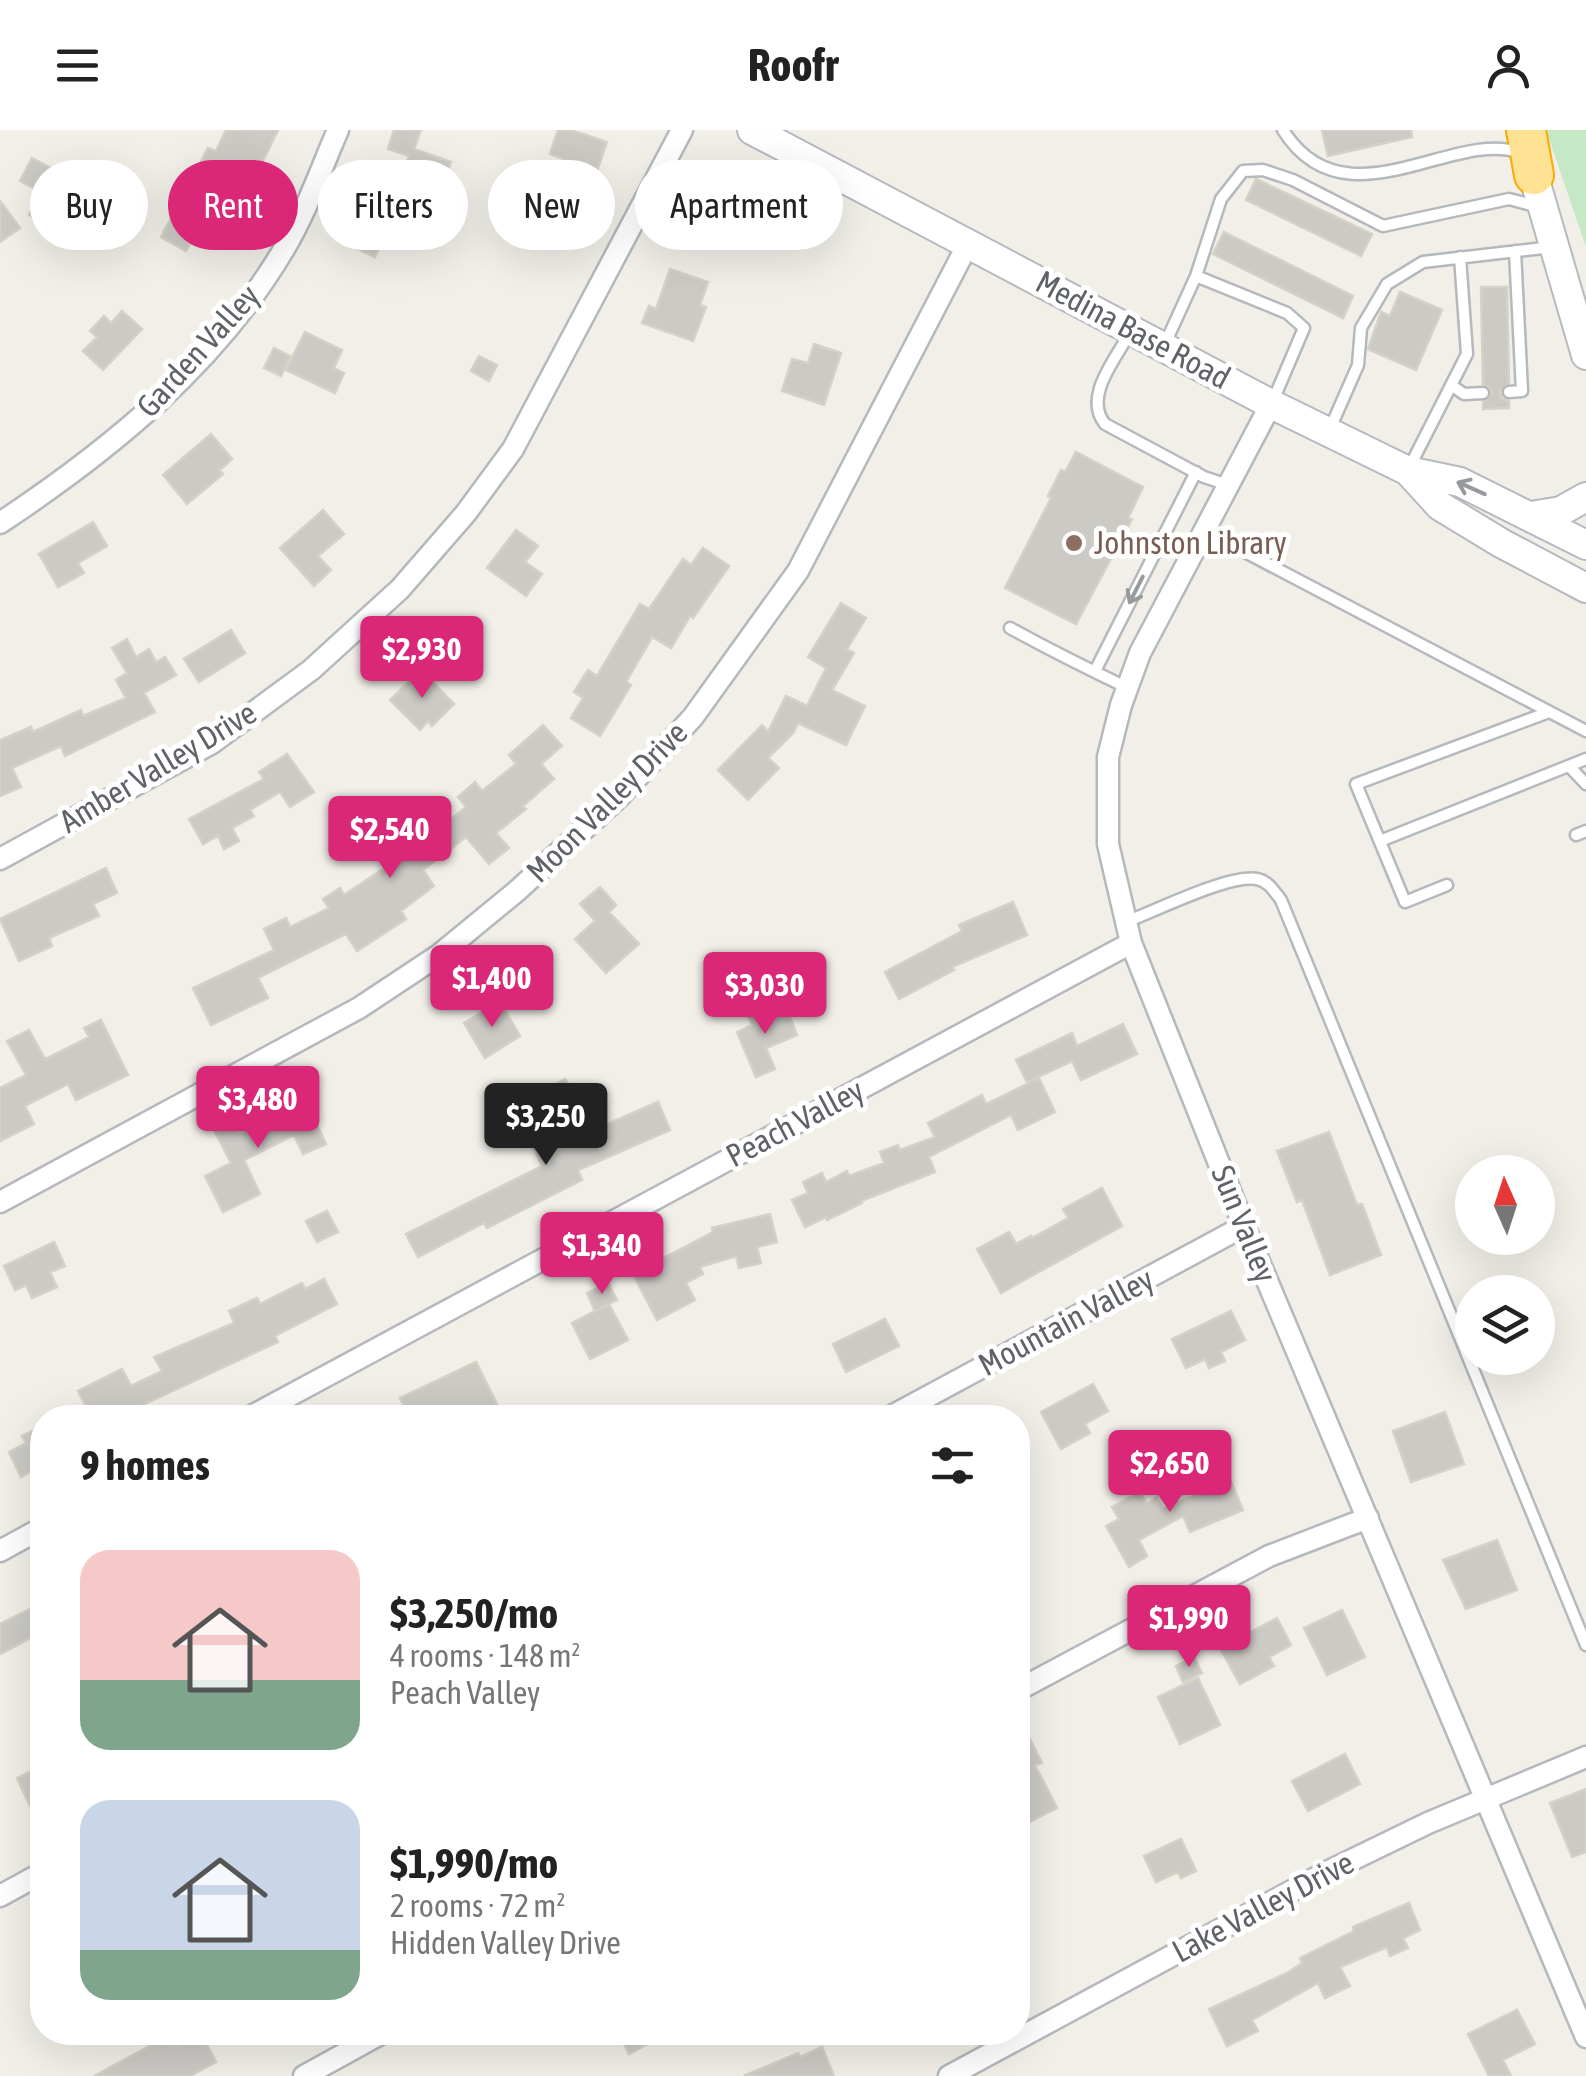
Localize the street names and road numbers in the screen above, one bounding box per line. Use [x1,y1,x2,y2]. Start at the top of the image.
street label: Medina Base Road [1030,263,1237,396]
street label: Garden Valley [129,277,266,424]
street label: Amber Valley Drive [53,693,263,840]
street label: Moon Valley Drive [519,714,695,890]
street label: Peach Valley [720,1071,870,1174]
street label: Sun Valley [1204,1160,1285,1288]
street label: Mountain Valley [972,1260,1159,1383]
street label: Lake Valley Drive [1166,1843,1360,1970]

